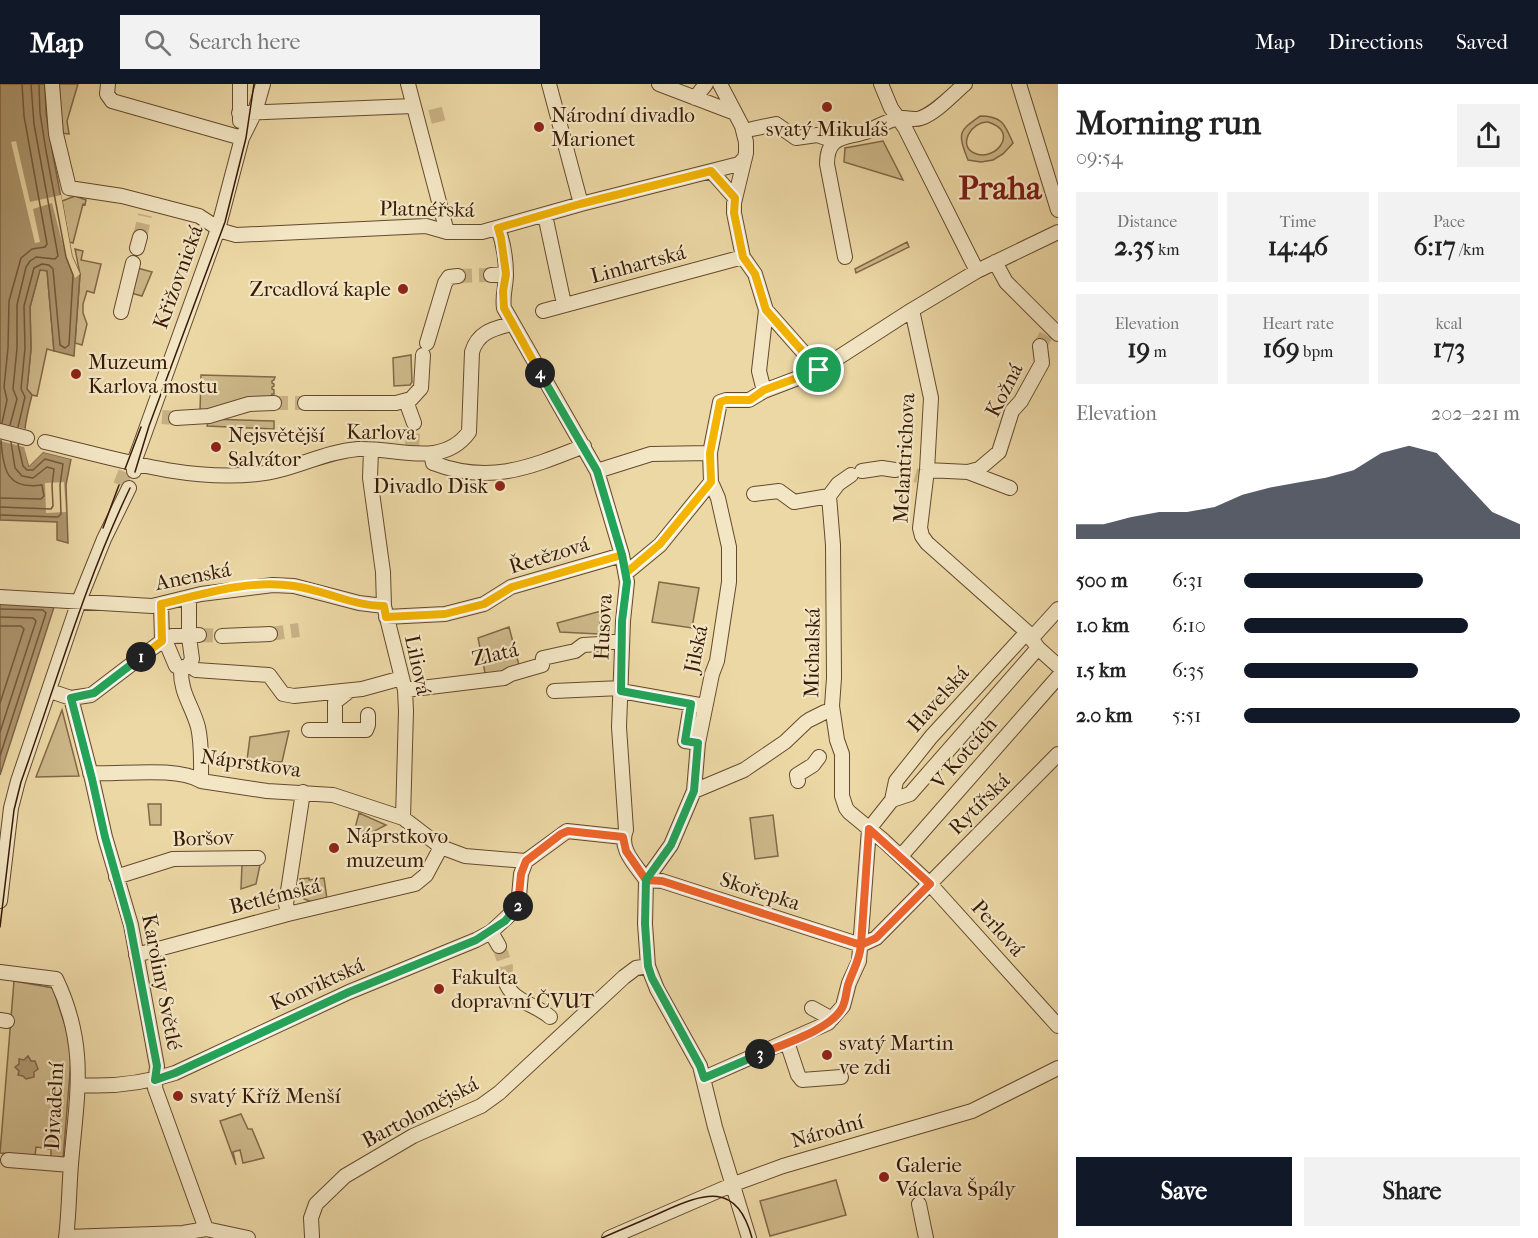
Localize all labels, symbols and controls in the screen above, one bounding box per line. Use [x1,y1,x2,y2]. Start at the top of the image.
search box [120,15,540,69]
text: Map [30,26,84,59]
icon: search [141,26,174,59]
text: Search here [189,29,300,55]
text: Map [1255,30,1295,54]
text: Directions [1328,30,1423,54]
text: Saved [1456,30,1508,54]
marker: svatý Mikuláš [820,100,834,114]
place label: Národní divadlo Marionet [551,103,695,151]
text: Morning run [1076,104,1261,143]
button: share [1457,104,1520,167]
place label: svatý Mikuláš [766,117,888,141]
marker: Národní divadlo Marionet [532,120,546,134]
text: 09:54 [1076,146,1123,169]
district label: Praha [959,169,1043,208]
street label: Platnéřská [379,196,475,222]
text: Distance [1117,212,1177,231]
text: Time [1280,212,1316,231]
text: Pace [1433,212,1465,231]
street label: Křižovnická [148,222,208,332]
text: 2.35 [1114,231,1155,262]
text: 14:46 [1268,231,1328,262]
text: 6:17 [1413,231,1456,262]
street label: Linhartská [588,240,688,288]
text: km [1155,240,1180,259]
text: /km [1456,240,1485,259]
place label: Zrcadlová kaple [249,277,391,301]
marker: Zrcadlová kaple [396,282,410,296]
text: Elevation [1115,314,1179,333]
text: Heart rate [1262,314,1334,333]
text: kcal [1436,314,1462,333]
text: 19 [1127,333,1150,364]
text: 169 [1263,333,1300,364]
text: 173 [1433,333,1465,364]
text: m [1150,342,1167,361]
text: bpm [1300,342,1333,361]
pin [793,344,844,395]
place label: Muzeum Karlova mostu [88,350,218,398]
icon: arrive [802,353,835,386]
pin: 4 [525,358,555,388]
street label: Kožná [980,359,1028,421]
text: 4 [535,363,545,382]
marker: Muzeum Karlova mostu [69,367,83,381]
street label: Melantrichova [889,392,919,524]
text: Elevation [1076,402,1157,425]
text: 202–221 m [1431,402,1520,425]
street label: Karlova [346,419,416,445]
place label: Nejsvětější Salvátor [228,423,326,471]
marker: Nejsvětější Salvátor [209,440,223,454]
place label: Divadlo Disk [373,474,488,498]
marker: Divadlo Disk [493,479,507,493]
street label: Řetězová [506,531,592,579]
street label: Anenská [152,557,233,595]
text: 500 m [1076,569,1128,592]
text: 6:31 [1172,569,1203,592]
street label: Husova [589,593,617,661]
street label: Michalská [799,608,825,698]
text: 1.0 km [1076,614,1129,637]
text: 6:10 [1172,614,1206,637]
street label: Jilská [679,623,713,677]
street label: Liliová [400,633,436,698]
street label: Zlatá [469,637,521,671]
pin: 1 [126,642,156,672]
text: 1 [138,647,144,666]
text: 1.5 km [1076,659,1126,682]
text: 6:35 [1172,659,1205,682]
street label: Havelská [902,661,974,737]
text: 2.0 km [1076,704,1132,727]
text: 5:51 [1172,704,1201,727]
street label: V Kotcích [926,712,1002,795]
street label: Náprstkova [199,744,303,782]
street label: Rytířská [943,768,1015,840]
place label: Náprstkovo muzeum [346,824,448,872]
street label: Boršov [172,825,235,851]
marker: Náprstkovo muzeum [327,841,341,855]
street label: Skořepka [717,867,803,915]
street label: Betlémská [227,873,323,919]
pin: 2 [503,891,533,921]
street label: Perlová [967,895,1030,961]
text: 2 [514,896,522,915]
street label: Karoliny Světlé [137,912,187,1052]
street label: Konviktská [266,952,368,1015]
place label: Fakulta dopravní ČVUT [451,965,595,1013]
marker: Fakulta dopravní ČVUT [432,982,446,996]
place label: svatý Martin ve zdi [839,1031,954,1079]
pin: 3 [745,1039,775,1069]
text: 3 [757,1044,763,1063]
marker: svatý Martin ve zdi [820,1048,834,1062]
street label: Divadelní [40,1061,68,1150]
street label: Bartolomějská [358,1071,482,1153]
place label: svatý Kříž Menší [190,1084,341,1108]
marker: svatý Kříž Menší [171,1089,185,1103]
street label: Národní [788,1109,867,1153]
place label: Galerie Václava Špály [895,1153,1016,1201]
button: Save [1076,1157,1292,1226]
button: Share [1304,1157,1520,1226]
marker: Galerie Václava Špály [877,1170,891,1184]

